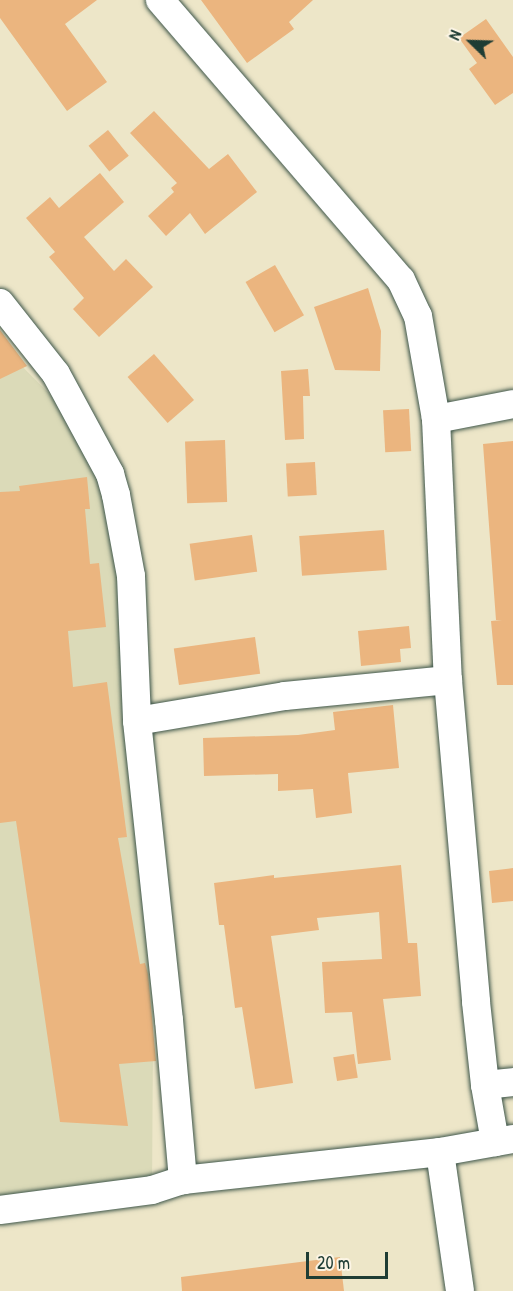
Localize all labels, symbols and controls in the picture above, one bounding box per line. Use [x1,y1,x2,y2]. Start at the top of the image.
north arrow [441,12,501,72]
text: N [443,27,466,43]
scale bar [309,1240,392,1278]
text: 20 m [317,1250,350,1275]

